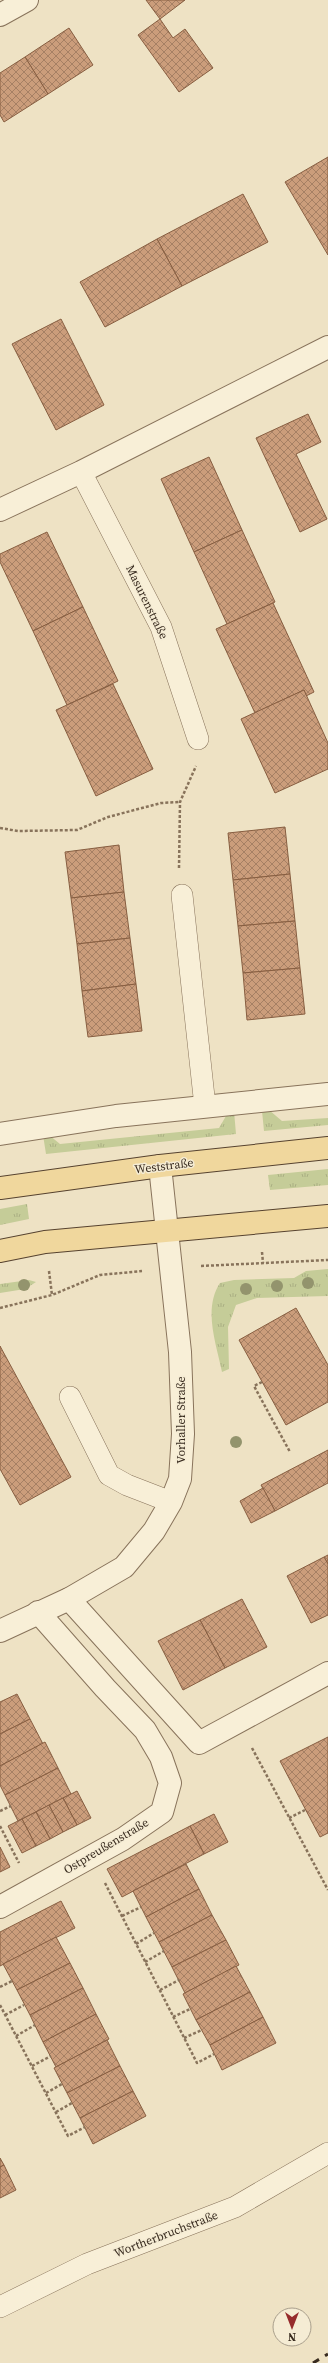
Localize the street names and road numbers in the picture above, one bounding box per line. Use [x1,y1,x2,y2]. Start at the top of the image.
street label: Masurenstraße [122,562,172,642]
street label: Weststraße [134,1154,194,1178]
street label: Vorhaller Straße [173,1376,189,1464]
street label: Ostpreußenstraße [61,1814,151,1878]
street label: Wortherbruchstraße [112,2207,220,2261]

